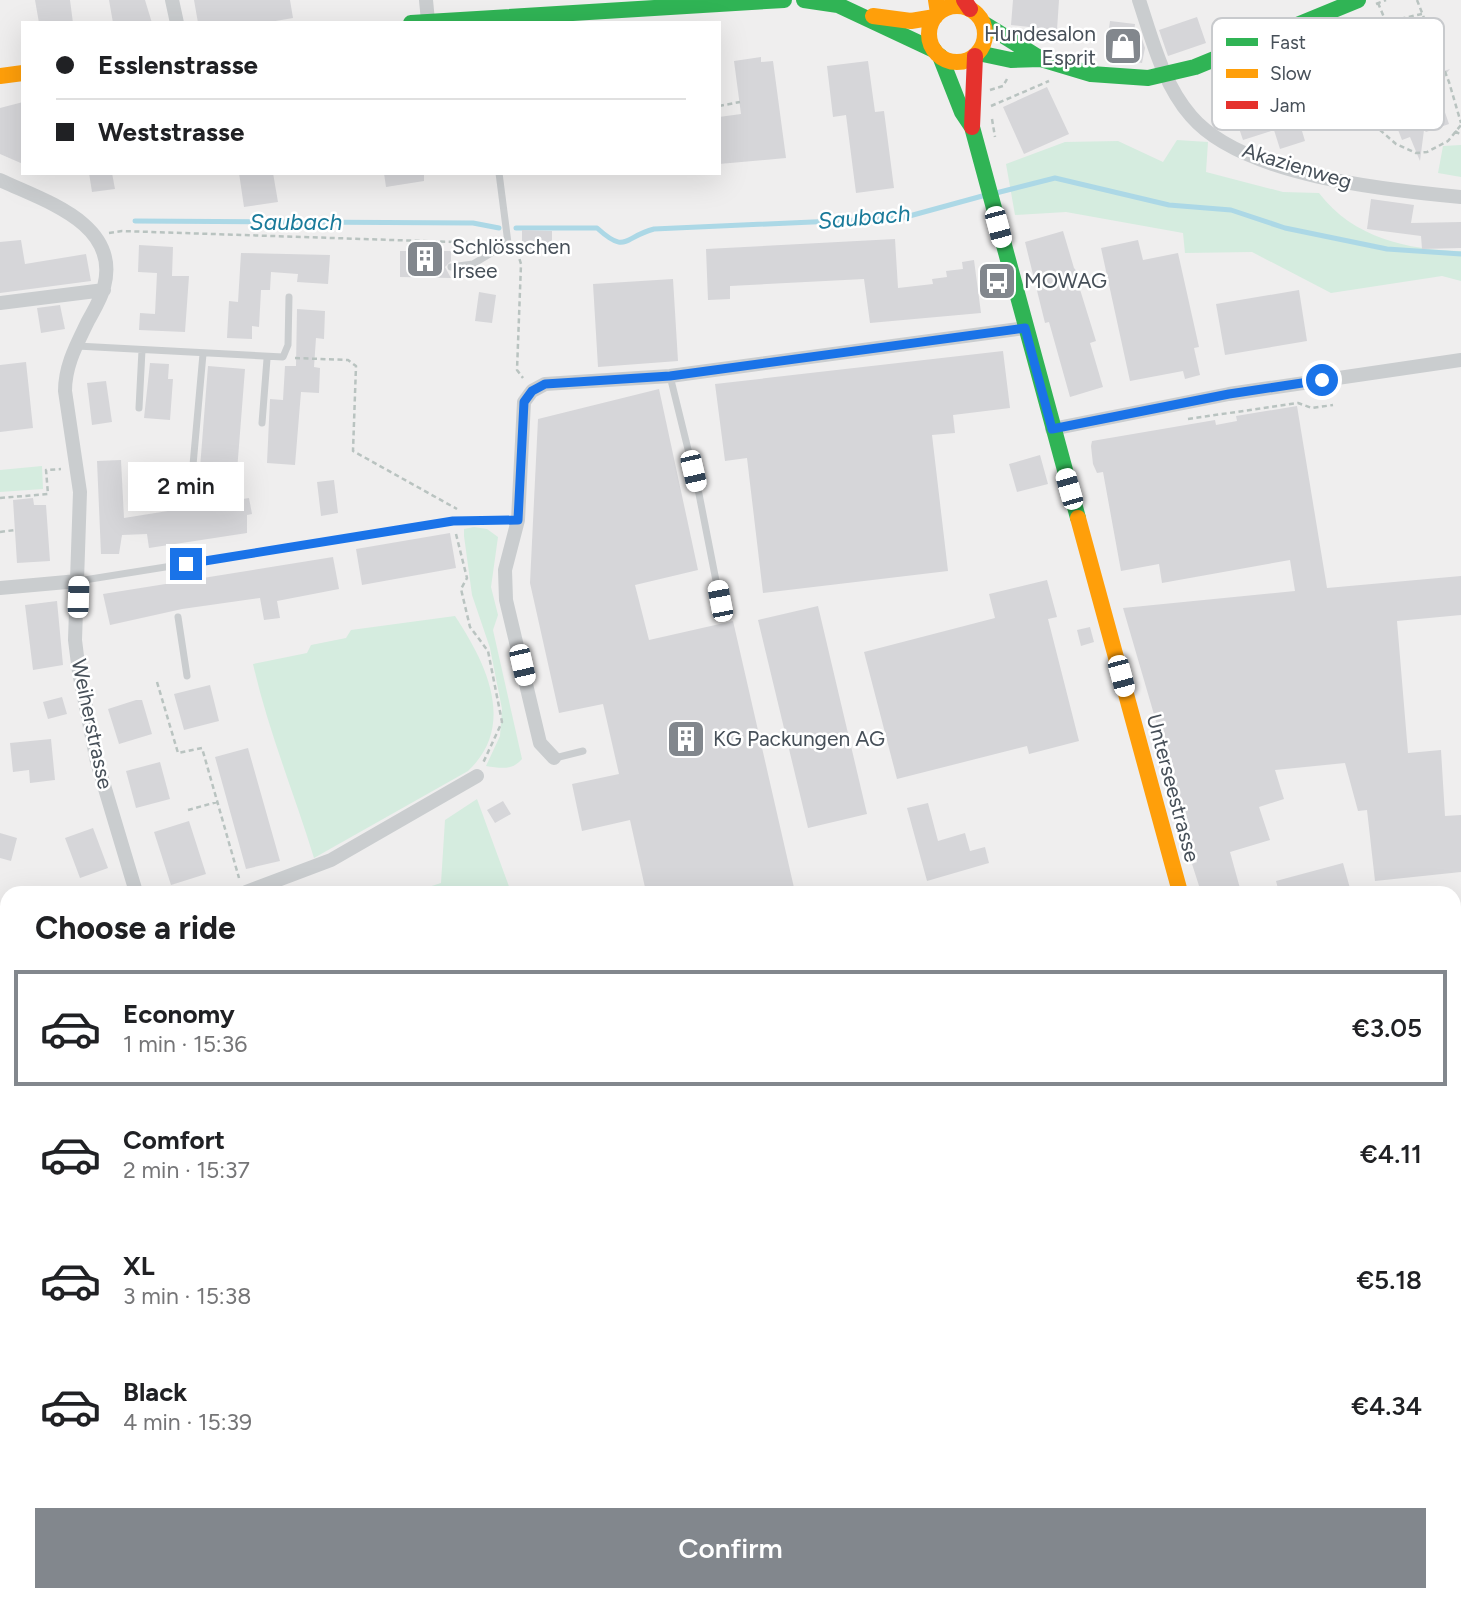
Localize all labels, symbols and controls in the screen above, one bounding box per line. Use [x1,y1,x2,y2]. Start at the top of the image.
legend [1212,18,1444,130]
place label: Hundesalon Esprit [984,21,1096,70]
shop icon: Hundesalon Esprit [1102,25,1144,67]
text: Fast [1270,31,1306,54]
text: Esslenstrasse [98,49,258,81]
text: Slow [1270,62,1312,85]
text: Jam [1270,94,1306,117]
text: Weststrasse [98,116,244,148]
street label: Akazienweg [1239,137,1355,194]
water label: Saubach [817,199,912,235]
car [983,204,1014,250]
water label: Saubach [250,208,343,236]
place label: Schlösschen Irsee [452,234,571,283]
building icon: Schlösschen Irsee [404,238,446,280]
bus stop icon: MOWAG [976,260,1018,302]
place label: MOWAG [1024,268,1107,293]
route start [1306,364,1338,396]
car [679,448,708,494]
callout: 2 min [128,462,244,512]
car [1054,466,1085,512]
text: 2 min [157,472,215,500]
route end [170,548,202,580]
car [67,576,90,618]
car [706,578,735,624]
car [508,642,537,688]
car [1106,653,1137,699]
street label: Weiherstrasse [66,656,118,791]
street label: Unterseestrasse [1142,711,1205,865]
building icon: KG Packungen AG [665,718,707,760]
place label: KG Packungen AG [713,726,885,751]
text: Choose a ride [35,909,236,947]
icon: car [39,997,102,1060]
text: Economy [123,998,235,1030]
text: €3.05 [1352,1012,1422,1044]
text: 1 min · 15:36 [123,1030,247,1058]
icon: car [39,1123,102,1186]
text: Comfort [123,1124,225,1156]
text: €4.11 [1360,1138,1422,1170]
text: 2 min · 15:37 [123,1156,250,1184]
icon: car [39,1249,102,1312]
text: XL [123,1250,155,1282]
text: €5.18 [1356,1264,1422,1296]
text: 3 min · 15:38 [123,1282,251,1310]
icon: car [39,1375,102,1438]
text: Black [123,1376,187,1408]
text: €4.34 [1351,1390,1422,1422]
text: 4 min · 15:39 [123,1408,252,1436]
button: Confirm [35,1508,1426,1588]

